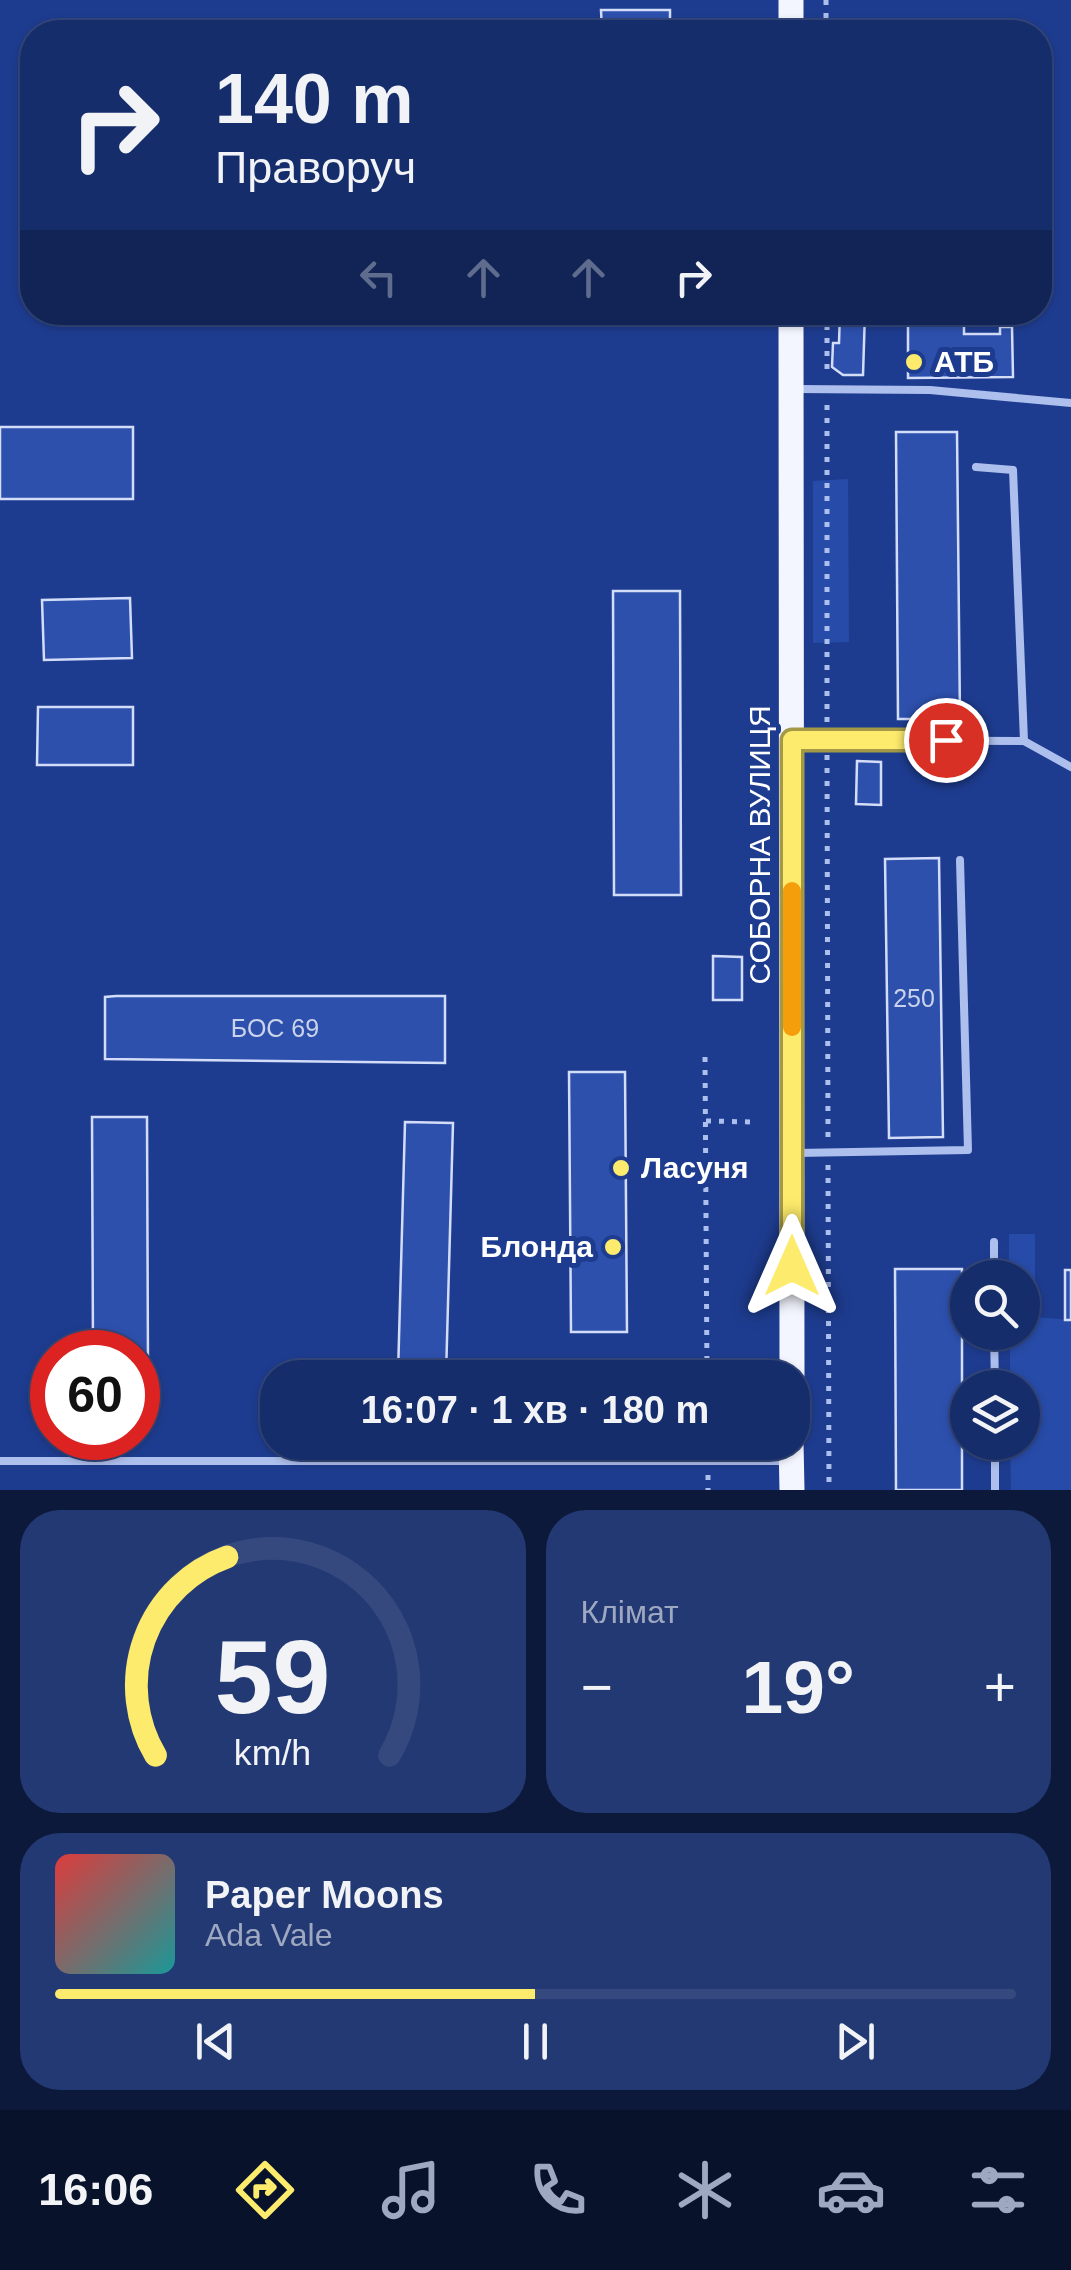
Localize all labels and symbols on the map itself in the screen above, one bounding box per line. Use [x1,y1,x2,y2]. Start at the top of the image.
place label: АТБ [934,345,994,378]
marker: АТБ [903,351,925,373]
pin [904,698,989,783]
street label: СОБОРНА ВУЛИЦЯ [743,705,776,985]
house number: 250 [893,984,935,1012]
house number: БОС 69 [231,1014,319,1042]
place label: Ласуня [641,1151,748,1184]
marker: Ласуня [610,1157,632,1179]
position arrow [740,1214,844,1318]
place label: Блонда [481,1230,593,1263]
marker: Блонда [602,1236,624,1258]
speed limit sign: 60 [30,1330,160,1460]

